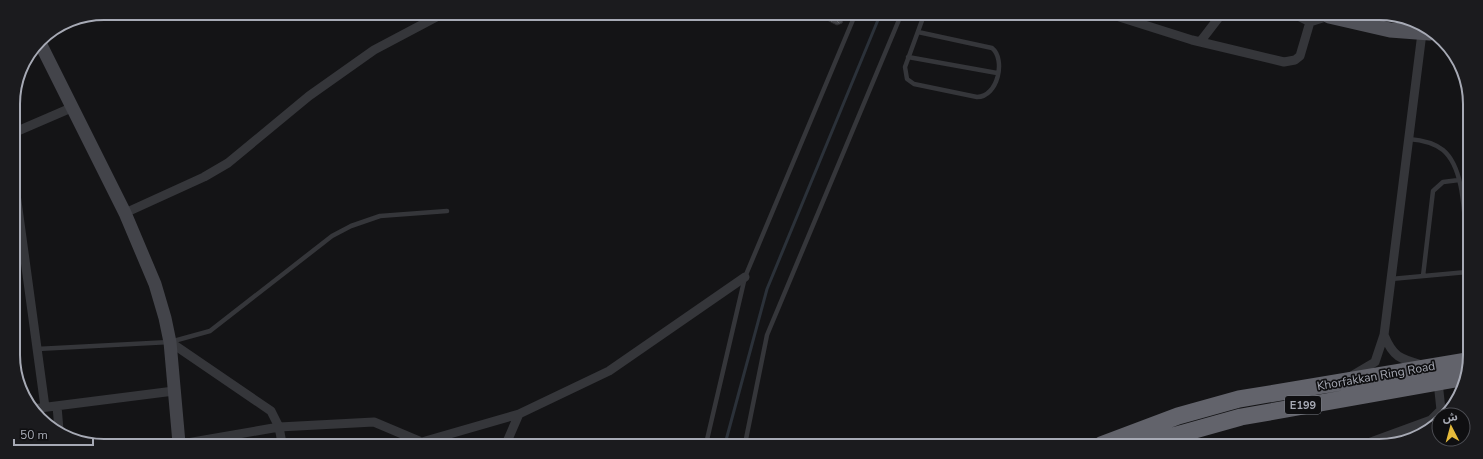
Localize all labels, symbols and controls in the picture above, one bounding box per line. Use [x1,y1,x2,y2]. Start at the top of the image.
street label: Khorfakkan Ring Road [1316,358,1436,394]
road number: E199 [1285,396,1321,414]
north arrow [1431,407,1471,447]
text: ش [1442,409,1458,426]
scale bar [14,421,93,447]
text: 50 m [20,427,48,443]

